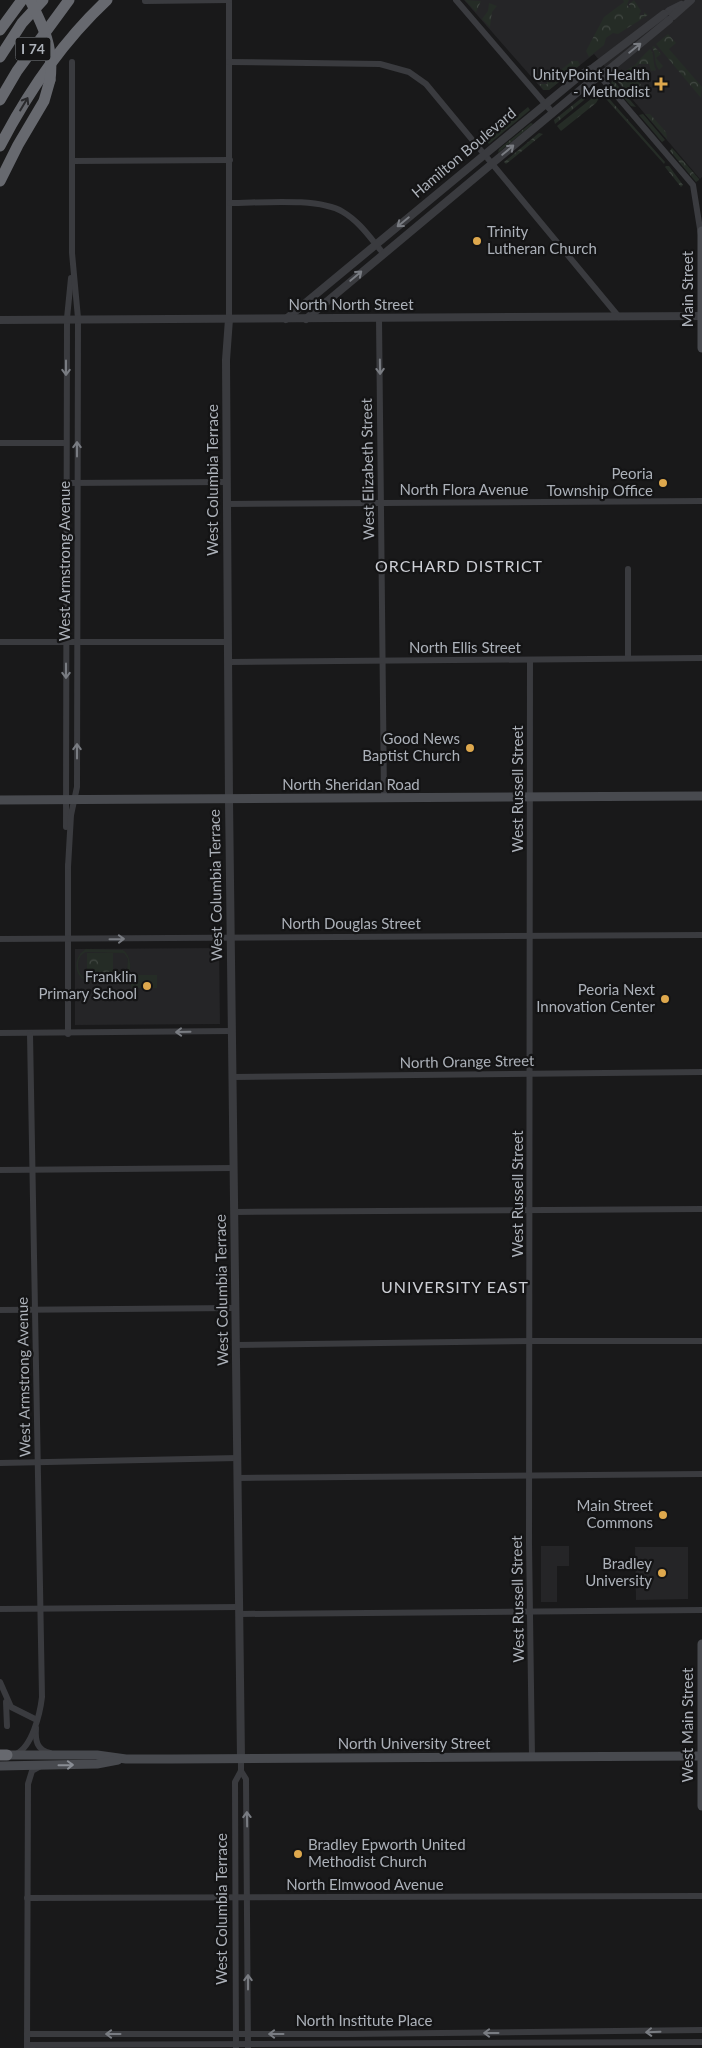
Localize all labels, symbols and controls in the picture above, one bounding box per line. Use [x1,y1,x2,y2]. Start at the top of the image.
road number: I 74 [15,38,50,61]
one-way arrow [628,43,641,54]
place label: UnityPoint Health - Methodist [532,65,651,100]
marker: UnityPoint Health - Methodist [654,77,668,91]
one-way arrow [19,97,29,111]
street label: Hamilton Boulevard [408,103,519,201]
one-way arrow [501,145,514,156]
one-way arrow [397,216,410,227]
place label: Trinity Lutheran Church [487,222,597,257]
marker: Trinity Lutheran Church [471,235,483,247]
street label: Main Street [678,250,696,327]
one-way arrow [350,271,363,282]
street label: North North Street [288,295,414,313]
one-way arrow [375,358,385,375]
one-way arrow [61,360,71,376]
street label: West Elizabeth Street [357,397,377,540]
street label: West Columbia Terrace [203,404,221,556]
one-way arrow [72,441,82,457]
place label: Peoria Township Office [547,464,653,499]
marker: Peoria Township Office [657,477,669,489]
street label: North Flora Avenue [400,480,529,498]
street label: West Armstrong Avenue [55,481,73,641]
district label: ORCHARD DISTRICT [375,556,543,575]
street label: North Ellis Street [409,638,522,656]
one-way arrow [61,662,71,679]
street label: West Russell Street [508,725,526,853]
place label: Good News Baptist Church [362,729,460,764]
marker: Good News Baptist Church [464,742,476,754]
one-way arrow [72,743,82,760]
street label: North Sheridan Road [282,775,420,793]
street label: West Columbia Terrace [205,809,225,961]
street label: North Douglas Street [281,914,421,932]
one-way arrow [108,934,124,944]
place label: Franklin Primary School [38,967,137,1002]
marker: Franklin Primary School [141,980,153,992]
place label: Peoria Next Innovation Center [536,980,656,1015]
marker: Peoria Next Innovation Center [659,993,671,1005]
one-way arrow [176,1027,192,1037]
street label: North Orange Street [399,1051,535,1071]
street label: West Russell Street [508,1130,526,1258]
street label: West Columbia Terrace [211,1214,231,1366]
district label: UNIVERSITY EAST [381,1277,529,1296]
street label: West Armstrong Avenue [13,1297,33,1457]
place label: Main Street Commons [577,1496,654,1531]
marker: Main Street Commons [657,1509,669,1521]
street label: West Russell Street [507,1535,527,1663]
place label: Bradley University [585,1554,652,1589]
marker: Bradley University [656,1567,668,1579]
street label: West Main Street [678,1667,696,1782]
street label: North University Street [338,1734,491,1752]
one-way arrow [58,1760,74,1770]
one-way arrow [242,1812,252,1828]
street label: West Columbia Terrace [212,1833,230,1985]
place label: Bradley Epworth United Methodist Church [308,1835,466,1870]
marker: Bradley Epworth United Methodist Church [292,1848,304,1860]
street label: North Elmwood Avenue [286,1875,444,1893]
one-way arrow [243,1974,253,1990]
street label: North Institute Place [296,2011,432,2029]
one-way arrow [646,2027,662,2036]
one-way arrow [483,2028,500,2038]
one-way arrow [106,2029,122,2039]
one-way arrow [268,2029,284,2039]

